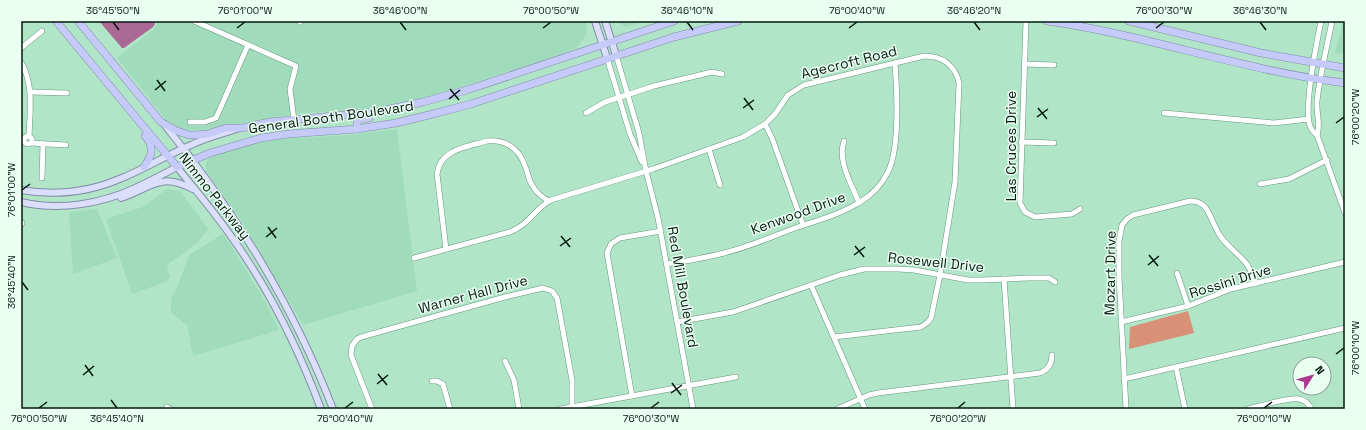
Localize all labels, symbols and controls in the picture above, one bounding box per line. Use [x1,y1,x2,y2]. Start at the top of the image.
text: 36°45'50"N [86,4,140,17]
text: 76°01'00"W [218,4,272,17]
text: 36°46'00"N [373,4,427,17]
text: 76°00'50"W [523,4,579,17]
text: 36°46'10"N [661,4,713,17]
text: 76°00'40"W [829,4,885,17]
text: 36°46'20"N [947,4,1001,17]
text: 76°00'30"W [1136,4,1192,17]
text: 36°46'30"N [1233,4,1287,17]
street label: Agecroft Road [799,41,899,83]
text: 76°00'20"W [1349,89,1362,145]
street label: Las Cruces Drive [1002,91,1020,201]
street label: General Booth Boulevard [247,96,415,138]
street label: Nimmo Parkway [175,149,255,243]
text: 76°01'00"W [5,163,18,217]
street label: Kenwood Drive [748,188,848,238]
street label: Red Mill Boulevard [663,225,703,349]
street label: Mozart Drive [1100,231,1120,315]
street label: Rosewell Drive [887,248,985,276]
text: 36°45'40"N [5,255,18,309]
street label: Rossini Drive [1187,260,1273,302]
street label: Warner Hall Drive [416,271,530,317]
text: 76°00'10"W [1349,321,1362,375]
north arrow [1292,356,1332,396]
text: N [1312,363,1328,377]
text: 76°00'50"W [11,412,67,425]
text: 36°45'40"N [90,412,144,425]
text: 76°00'40"W [317,412,373,425]
text: 76°00'30"W [623,412,679,425]
text: 76°00'20"W [930,412,986,425]
text: 76°00'10"W [1237,412,1291,425]

